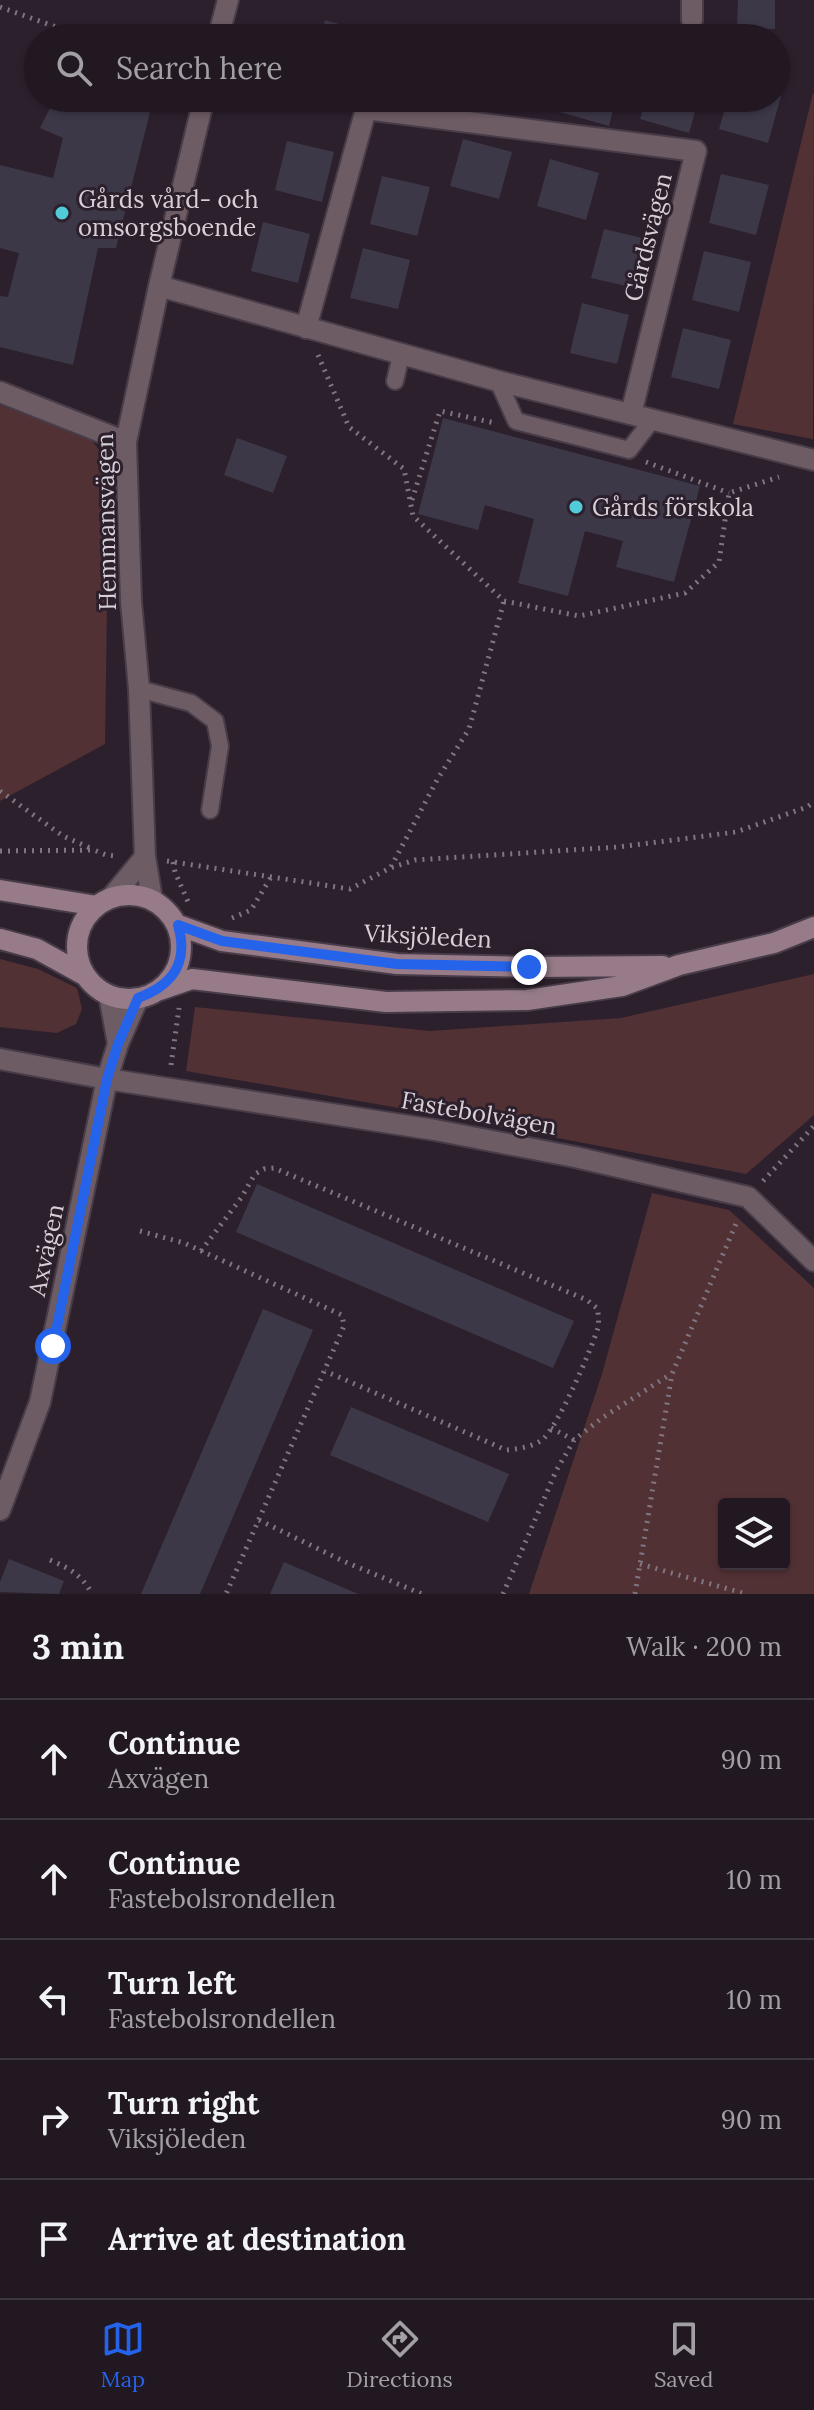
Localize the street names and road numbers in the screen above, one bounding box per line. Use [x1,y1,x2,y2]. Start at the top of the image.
street label: Gårdsvägen [617,170,679,304]
street label: Hemmansvägen [89,433,123,611]
street label: Viksjöleden [362,917,493,955]
street label: Fastebolvägen [399,1084,559,1142]
street label: Axvägen [21,1201,71,1300]

